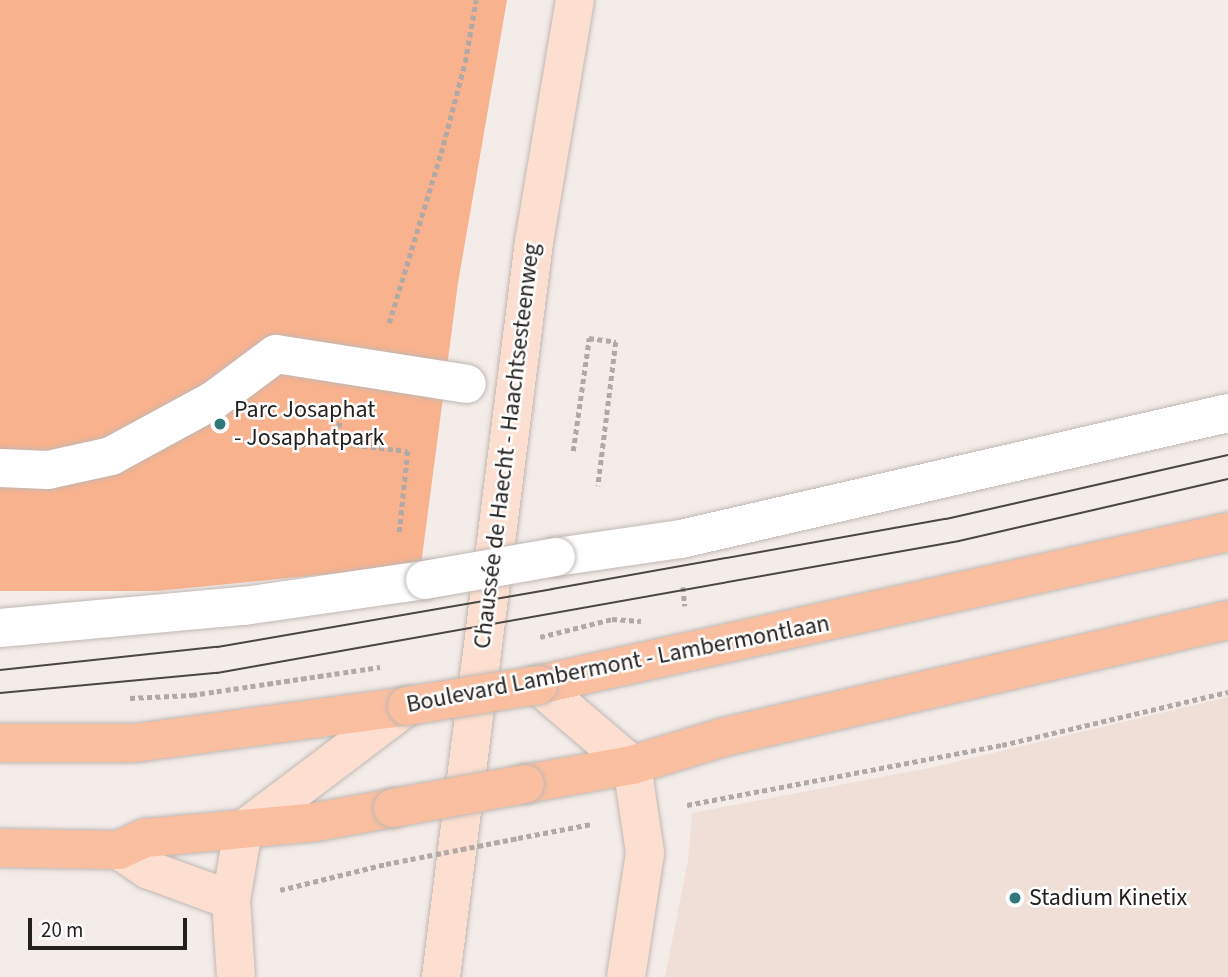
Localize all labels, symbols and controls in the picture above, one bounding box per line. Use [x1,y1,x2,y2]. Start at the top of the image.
street label: Chaussée de Haecht - Haachtsesteenweg [468,242,546,650]
place label: Parc Josaphat - Josaphatpark [234,396,384,452]
marker: Parc Josaphat - Josaphatpark [212,416,228,432]
street label: Boulevard Lambermont - Lambermontlaan [404,609,832,719]
place label: Stadium Kinetix [1029,884,1187,912]
marker: Stadium Kinetix [1007,890,1023,906]
scale bar [32,904,191,948]
text: 20 m [41,915,83,945]

